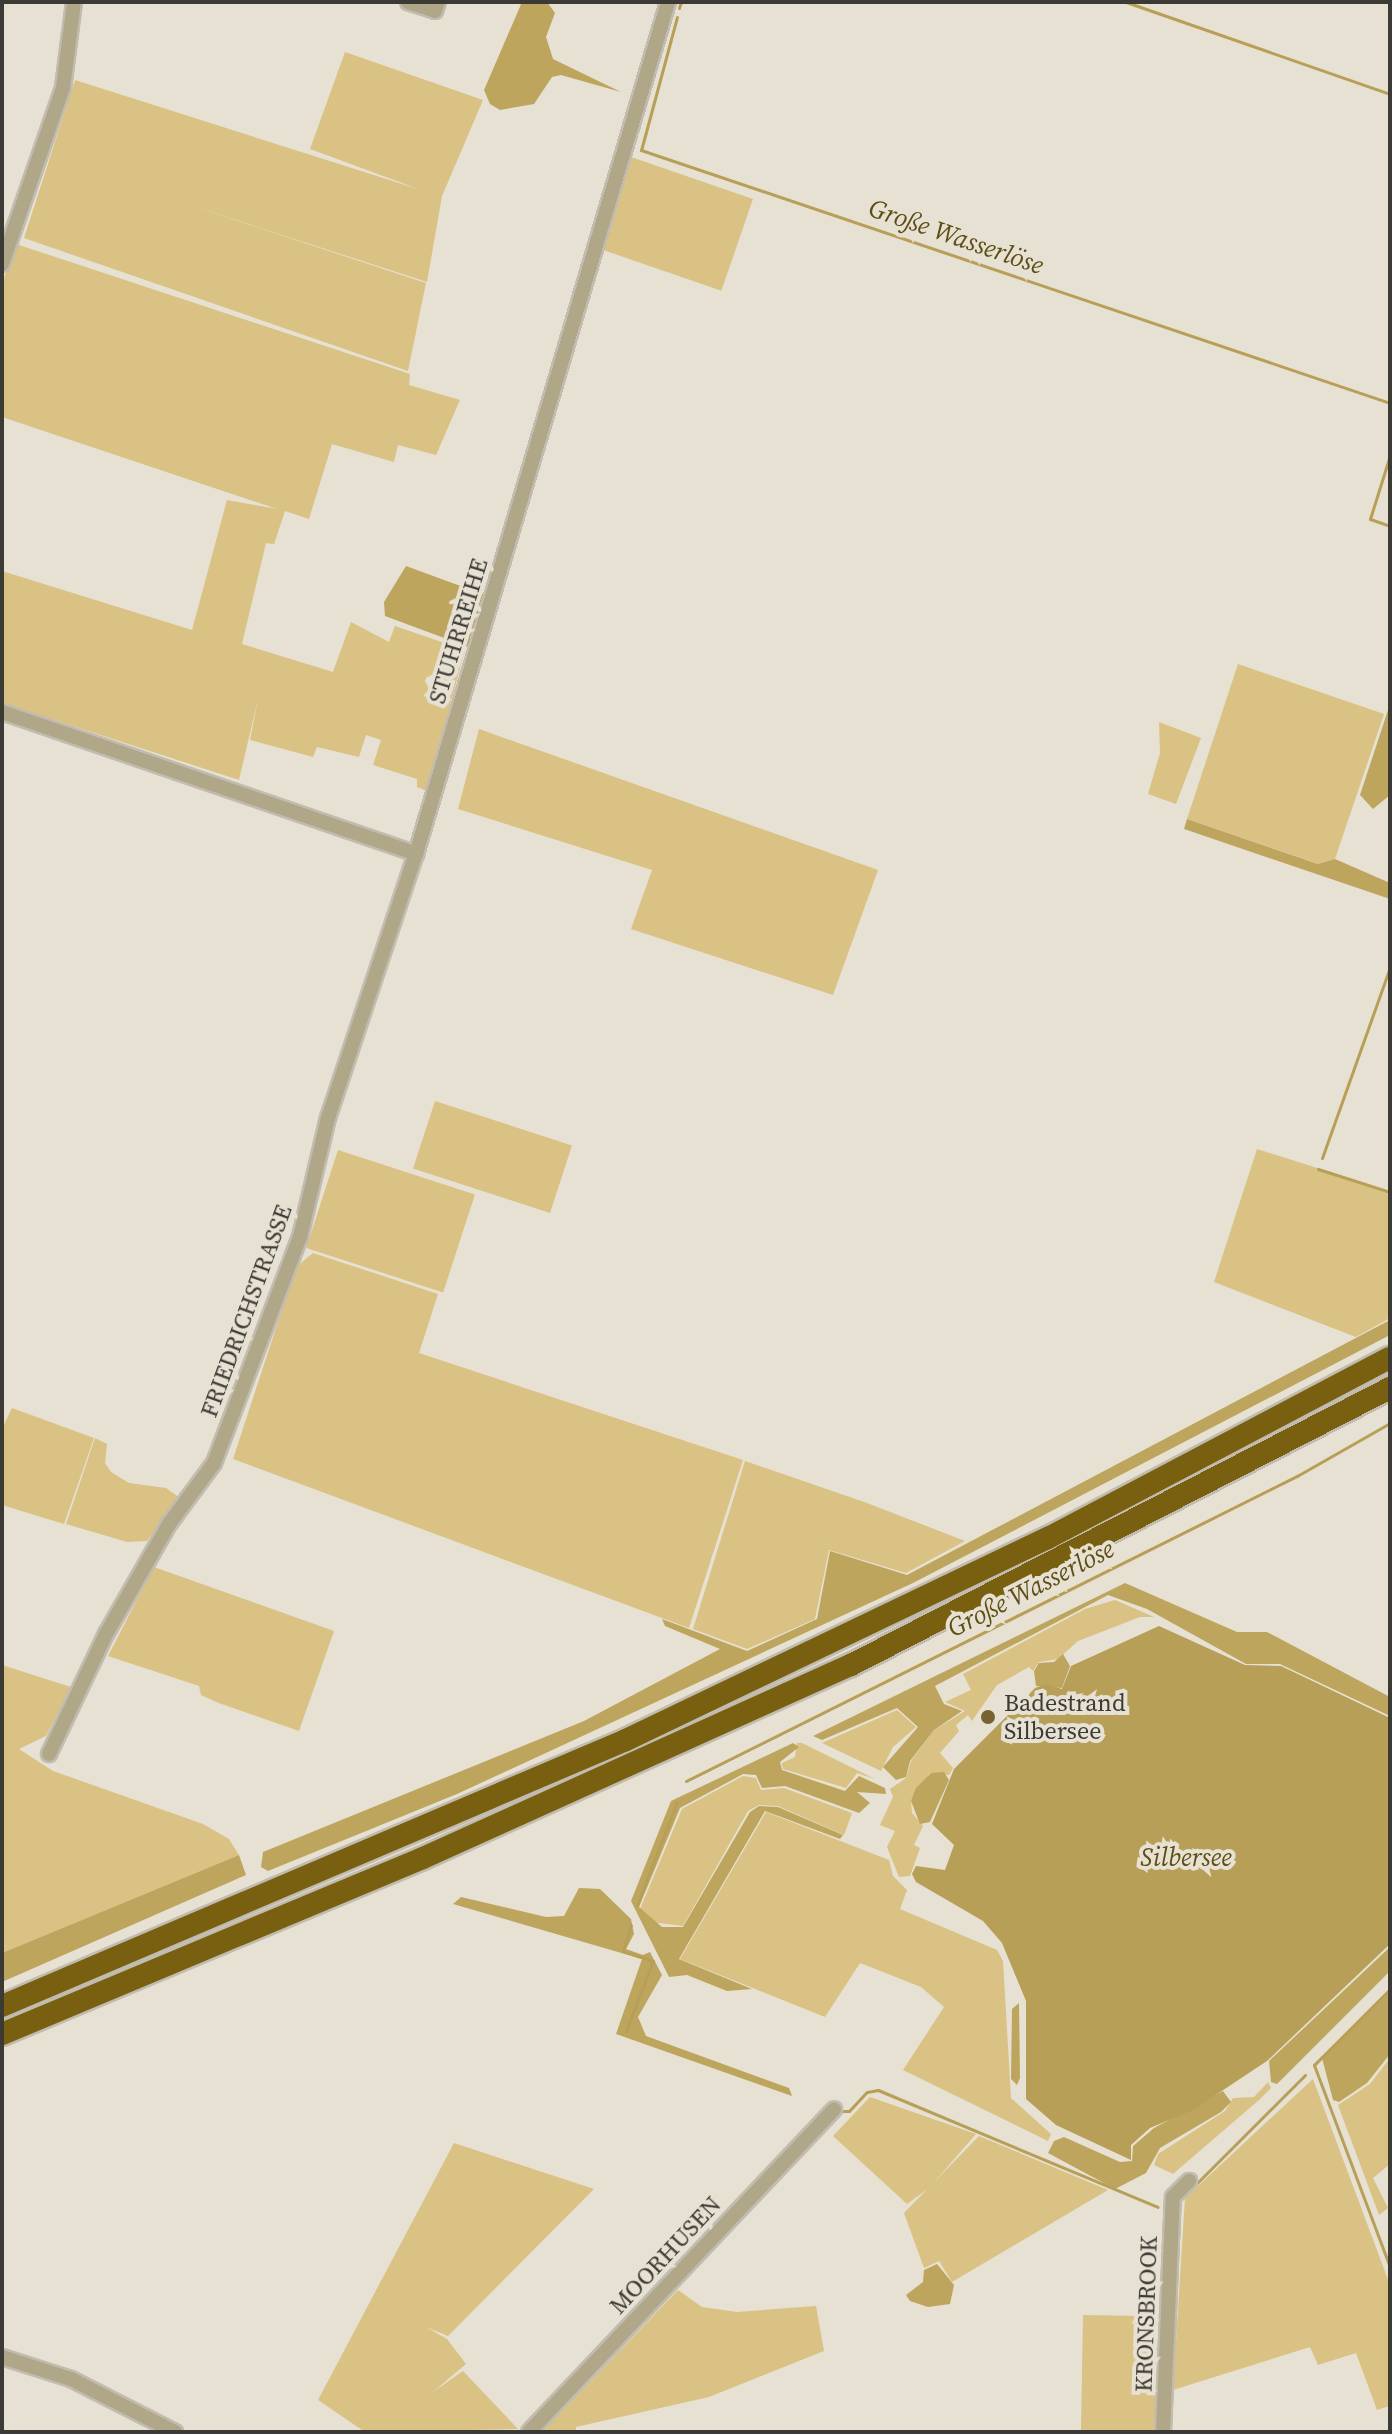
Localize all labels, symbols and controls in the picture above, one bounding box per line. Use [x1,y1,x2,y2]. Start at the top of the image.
water label: Große Wasserlöse [865,193,1047,281]
street label: STUHRREIHE [422,555,494,707]
street label: FRIEDRICHSTRASSE [194,1201,298,1421]
water label: Große Wasserlöse [943,1534,1119,1644]
place label: Badestrand Silbersee [1004,1689,1126,1745]
marker: Badestrand Silbersee [979,1708,997,1726]
water label: Silbersee [1140,1842,1232,1874]
street label: MOORHUSEN [603,2190,727,2320]
street label: KRONSBROOK [1129,2235,1163,2393]

